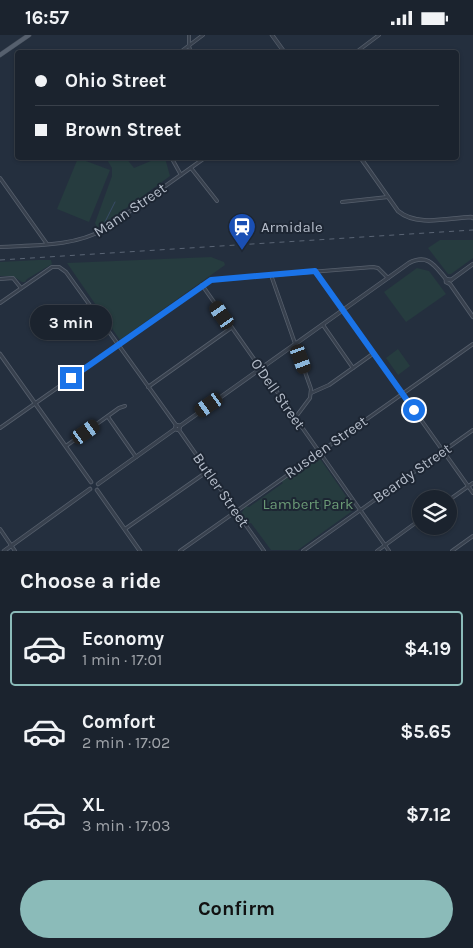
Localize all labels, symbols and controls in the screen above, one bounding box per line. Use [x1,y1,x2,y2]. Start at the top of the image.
text: 16:57 [25,7,69,29]
text: Ohio Street [65,70,166,92]
text: Brown Street [65,119,181,141]
street label: Mann Street [90,179,170,241]
station icon: Armidale [227,212,257,251]
place label: Armidale [261,218,323,236]
car [207,298,236,332]
callout: 3 min [30,305,112,341]
text: 3 min [49,313,93,332]
car [288,342,313,376]
street label: O'Dell Street [247,355,309,433]
route end [60,367,82,389]
car [192,390,225,420]
route start [403,399,425,421]
street label: Rusden Street [281,412,371,482]
car [69,417,102,447]
street label: Beardy Street [369,439,455,507]
street label: Butler Street [189,450,253,531]
map controls [412,490,457,535]
button: layers [412,490,457,535]
park label: Lambert Park [263,495,353,513]
text: Choose a ride [20,568,161,594]
icon: car [22,626,67,671]
text: Economy [82,628,164,650]
text: $4.19 [404,638,451,660]
text: 1 min · 17:01 [82,650,162,669]
icon: car [22,709,67,754]
text: Comfort [82,711,156,733]
text: $5.65 [400,721,451,743]
text: 2 min · 17:02 [82,733,170,752]
icon: car [22,792,67,837]
text: XL [82,794,104,816]
text: $7.12 [406,804,451,826]
text: 3 min · 17:03 [82,816,171,835]
button: Confirm [20,880,453,938]

